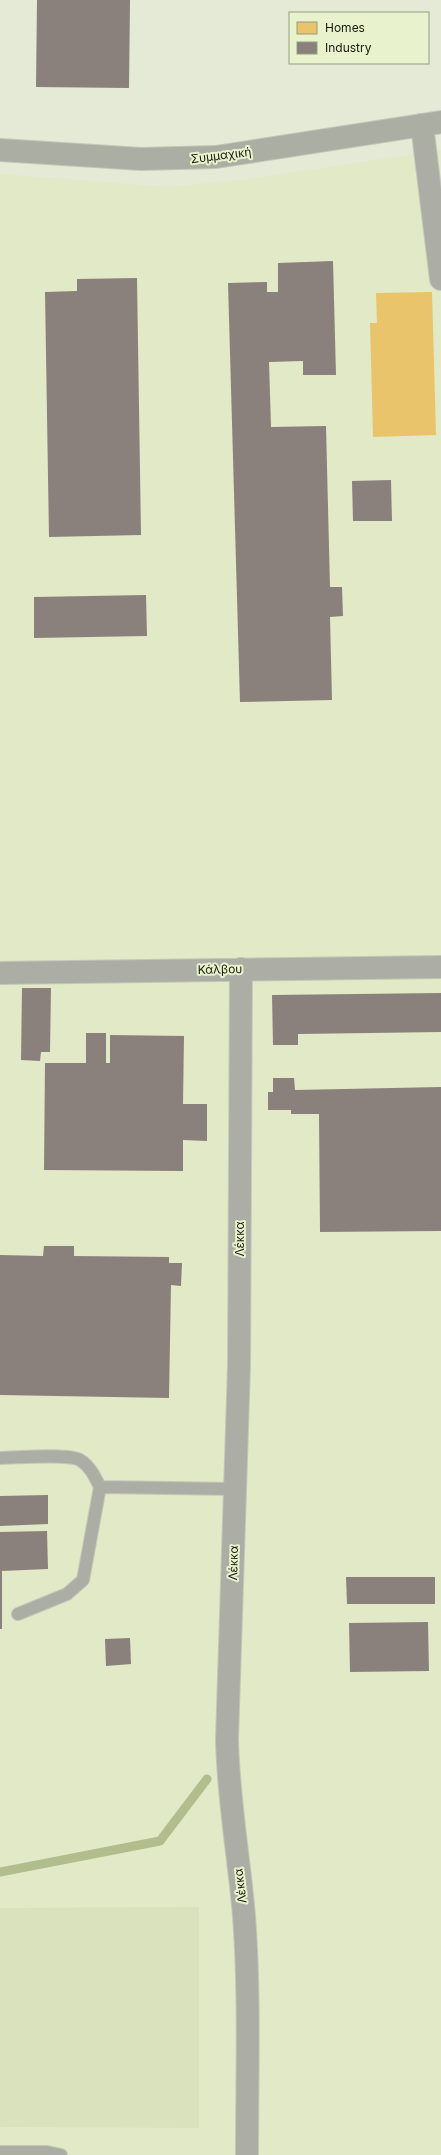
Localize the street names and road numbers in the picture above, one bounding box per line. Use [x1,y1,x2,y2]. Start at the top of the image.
street label: Συμμαχική [190,144,252,166]
street label: Κάλβου [198,961,242,977]
street label: Λέκκα [232,1222,247,1256]
street label: Λέκκα [225,1545,241,1581]
street label: Λέκκα [230,1868,250,1904]

